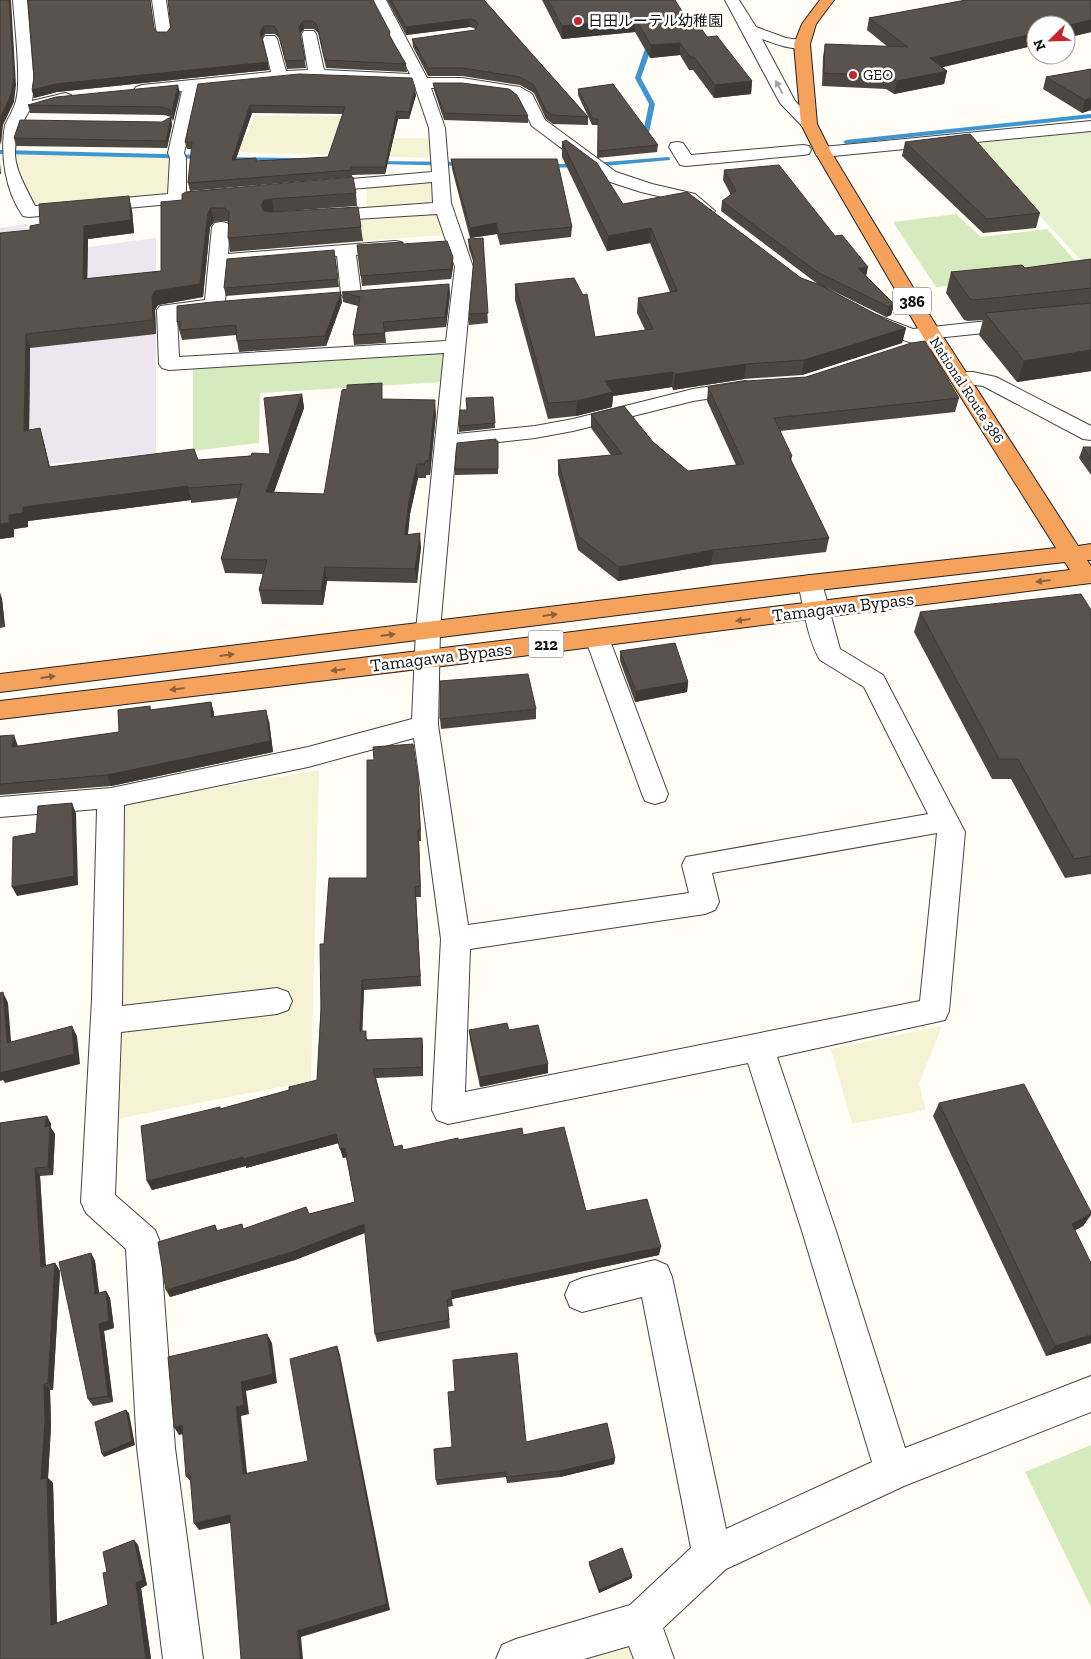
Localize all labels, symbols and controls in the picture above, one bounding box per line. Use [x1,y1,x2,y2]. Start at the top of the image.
place label: 日田ルーテル幼稚園 [588,12,723,30]
marker: 日田ルーテル幼稚園 [572,15,584,27]
north arrow [1026,15,1076,65]
text: N [1029,36,1049,53]
place label: GEO [863,66,893,84]
marker: GEO [847,69,859,81]
one-way arrow [775,79,783,94]
road number: 386 [893,288,931,314]
street label: National Route 386 [926,333,1008,447]
one-way arrow [1034,577,1050,585]
street label: Tamagawa Bypass [771,587,915,627]
one-way arrow [542,611,558,619]
one-way arrow [734,616,750,624]
road number: 212 [528,630,564,658]
one-way arrow [381,631,397,639]
street label: Tamagawa Bypass [369,637,513,677]
one-way arrow [219,651,235,659]
one-way arrow [330,666,346,674]
one-way arrow [41,673,57,681]
one-way arrow [169,685,185,693]

